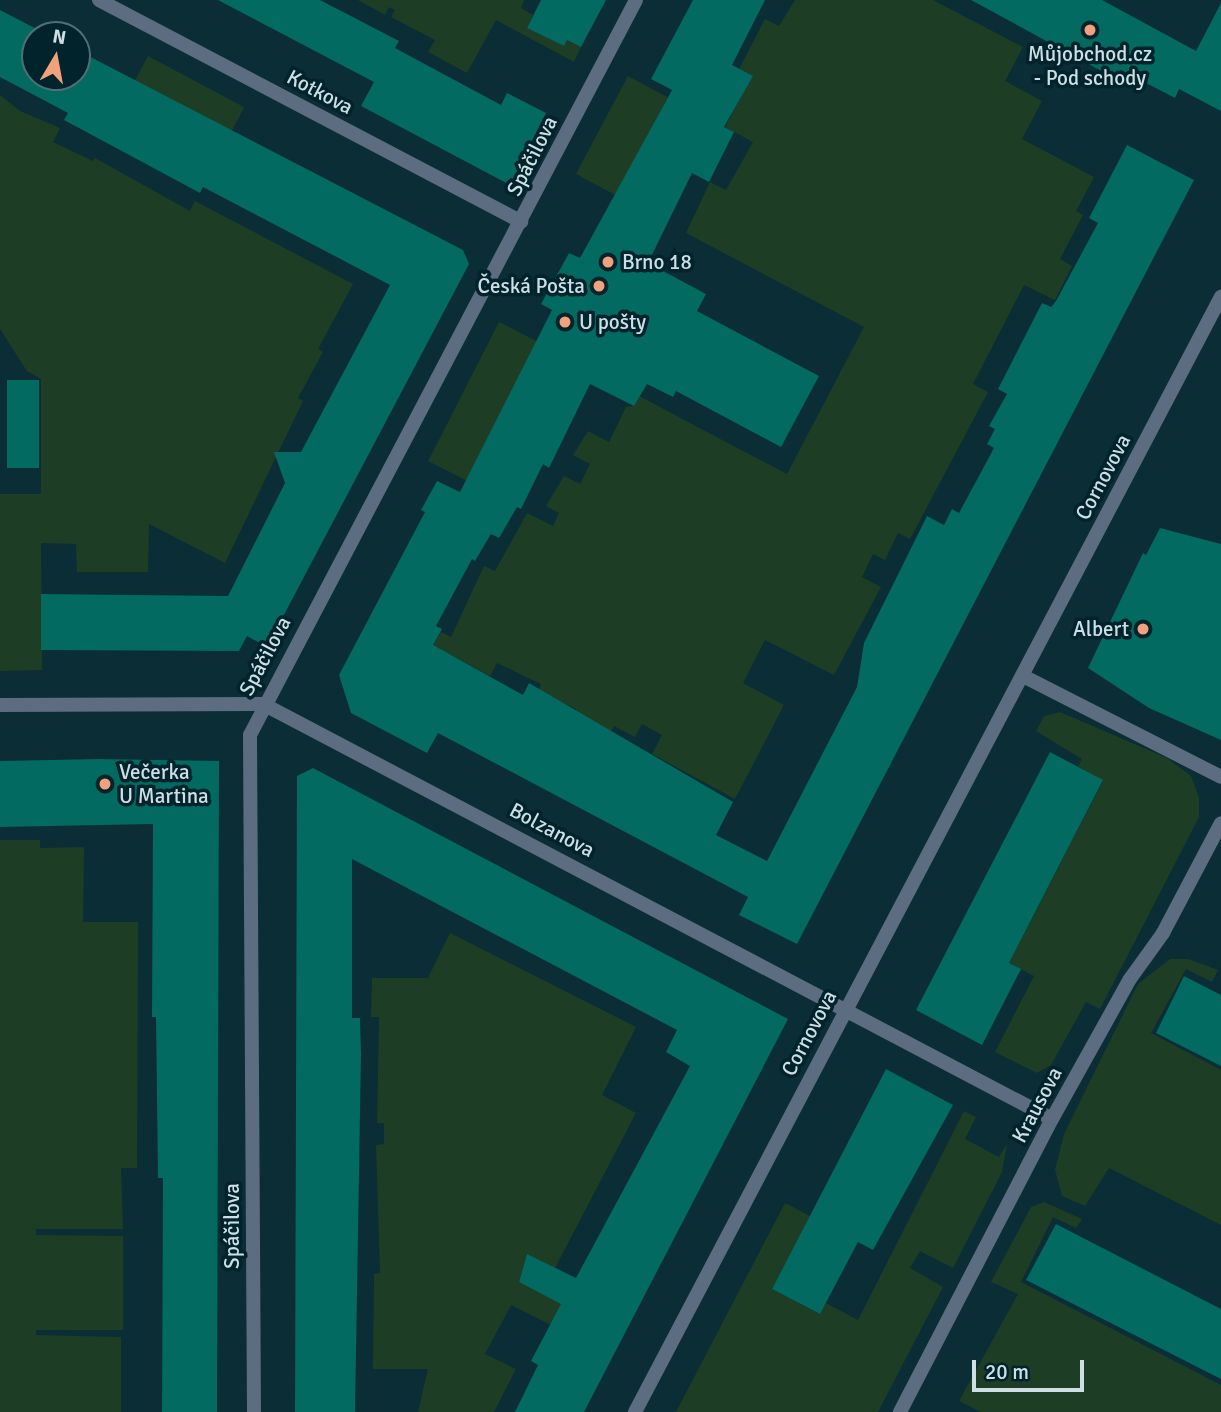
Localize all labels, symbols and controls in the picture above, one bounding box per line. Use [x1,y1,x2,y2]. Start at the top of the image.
north arrow [21,21,91,91]
marker: Můjobchod.cz - Pod schody [1082,22,1098,38]
text: N [51,24,68,50]
place label: Můjobchod.cz - Pod schody [1028,41,1152,91]
street label: Kotkova [283,64,357,120]
street label: Spáčilova [501,112,563,200]
place label: Brno 18 [622,249,692,275]
marker: Brno 18 [600,254,616,270]
place label: Česká Pošta [478,273,585,299]
marker: Česká Pošta [591,278,607,294]
place label: U pošty [579,309,646,335]
marker: U pošty [557,314,573,330]
street label: Cornovova [1070,430,1136,524]
street label: Spáčilova [234,612,296,700]
place label: Albert [1073,616,1129,642]
marker: Albert [1135,621,1151,637]
place label: Večerka U Martina [119,759,209,809]
marker: Večerka U Martina [97,776,113,792]
street label: Bolzanova [505,797,599,863]
street label: Cornovova [776,986,842,1080]
street label: Krausova [1007,1063,1067,1147]
street label: Spáčilova [219,1183,245,1269]
scale bar [976,1346,1088,1390]
text: 20 m [985,1359,1029,1385]

